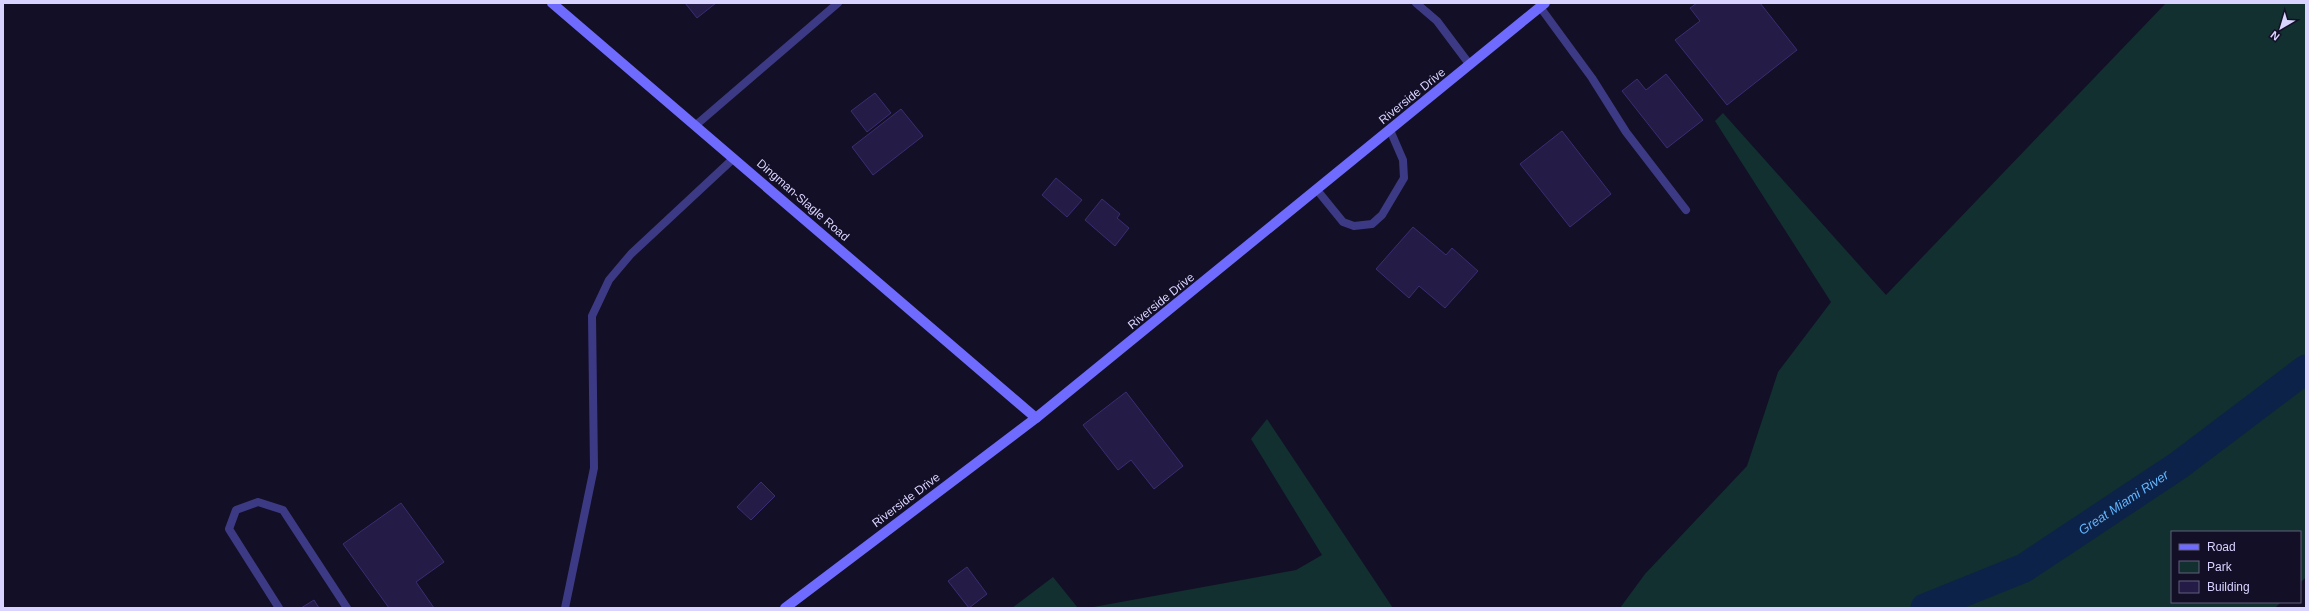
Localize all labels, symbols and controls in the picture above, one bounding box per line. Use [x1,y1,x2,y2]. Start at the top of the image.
north arrow [2261,8,2301,48]
text: N [2268,29,2282,43]
street label: Riverside Drive [1376,65,1448,127]
street label: Dingman-Slagle Road [754,156,852,244]
street label: Riverside Drive [1125,270,1197,332]
water label: Great Miami River [2076,467,2172,538]
street label: Riverside Drive [869,470,943,530]
legend [2171,531,2301,603]
text: Road [2207,540,2236,554]
text: Park [2207,560,2233,574]
text: Building [2207,580,2250,594]

